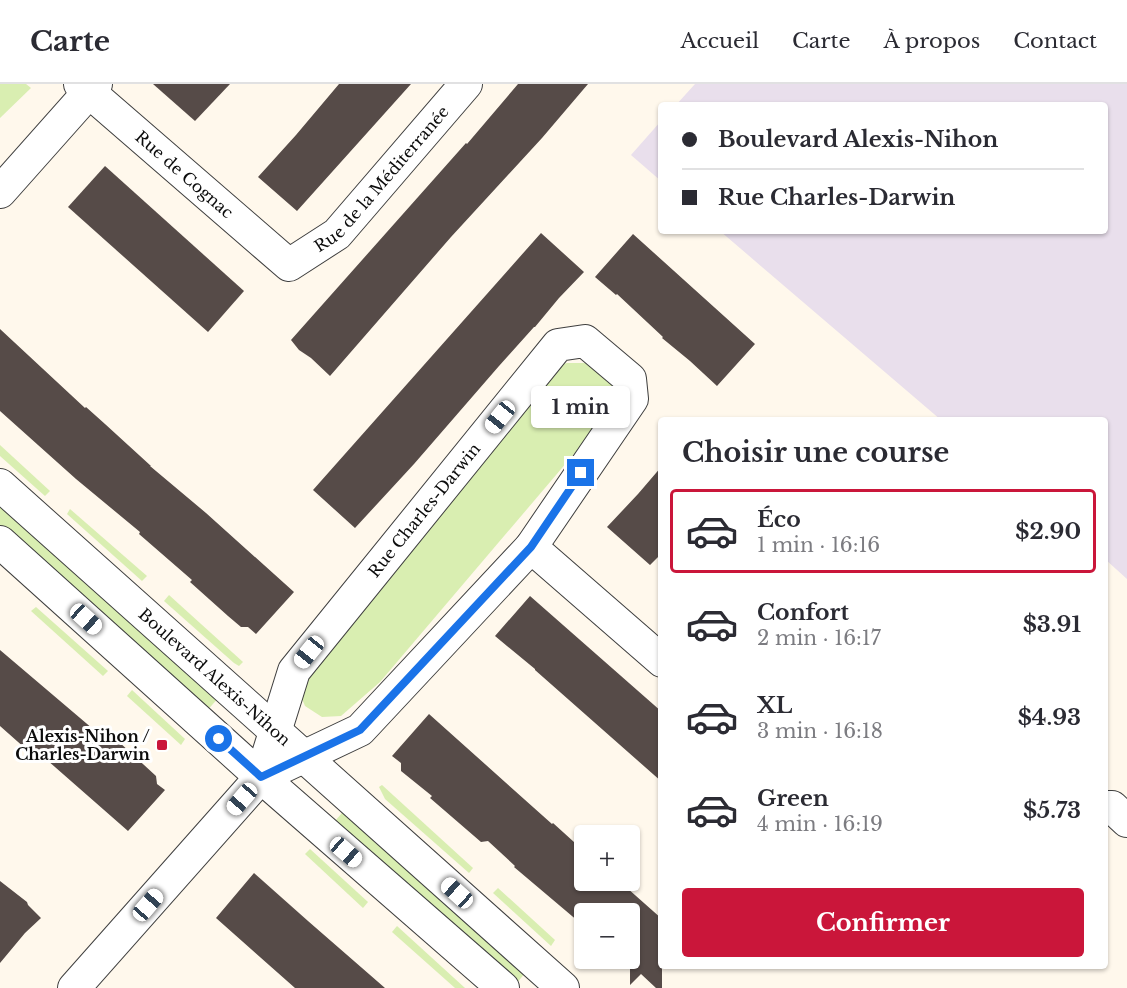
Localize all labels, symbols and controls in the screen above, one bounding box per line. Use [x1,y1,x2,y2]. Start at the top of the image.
text: Carte [30,24,110,59]
text: Accueil [681,28,759,54]
text: Carte [792,28,851,54]
text: À propos [884,28,980,54]
text: Contact [1013,28,1097,54]
street label: Rue de la Méditerranée [310,102,453,256]
street label: Rue de Cognac [131,126,238,222]
text: Boulevard Alexis-Nihon [718,126,998,153]
text: Rue Charles-Darwin [718,184,955,211]
callout: 1 min [532,386,630,428]
text: 1 min [552,395,609,419]
car [482,397,518,437]
text: Choisir une course [682,436,949,469]
street label: Rue Charles-Darwin [364,439,484,581]
route end [567,459,594,486]
icon: car [685,504,739,558]
text: Éco [757,506,801,533]
text: $2.90 [1015,518,1081,545]
text: 1 min · 16:16 [757,533,880,557]
icon: car [685,597,739,651]
text: Confort [757,599,849,626]
car [67,600,105,638]
street label: Boulevard Alexis-Nihon [135,604,295,750]
text: $3.91 [1023,611,1081,638]
text: 2 min · 16:17 [757,626,881,650]
car [291,632,327,672]
icon: car [685,690,739,744]
text: XL [757,692,792,719]
text: $4.93 [1018,704,1081,731]
text: 3 min · 16:18 [757,719,883,743]
route start [205,725,232,752]
place label: Alexis-Nihon / Charles-Darwin [15,726,150,764]
marker: Alexis-Nihon / Charles-Darwin [155,738,169,752]
car [223,780,261,818]
icon: car [685,783,739,837]
text: Green [757,785,829,812]
text: $5.73 [1023,797,1081,824]
text: 4 min · 16:19 [757,812,883,836]
map controls [574,825,640,969]
button: + [574,825,640,891]
car [327,833,365,871]
car [438,874,476,912]
car [129,886,167,924]
button: Confirmer [682,888,1084,957]
button: − [574,903,640,969]

